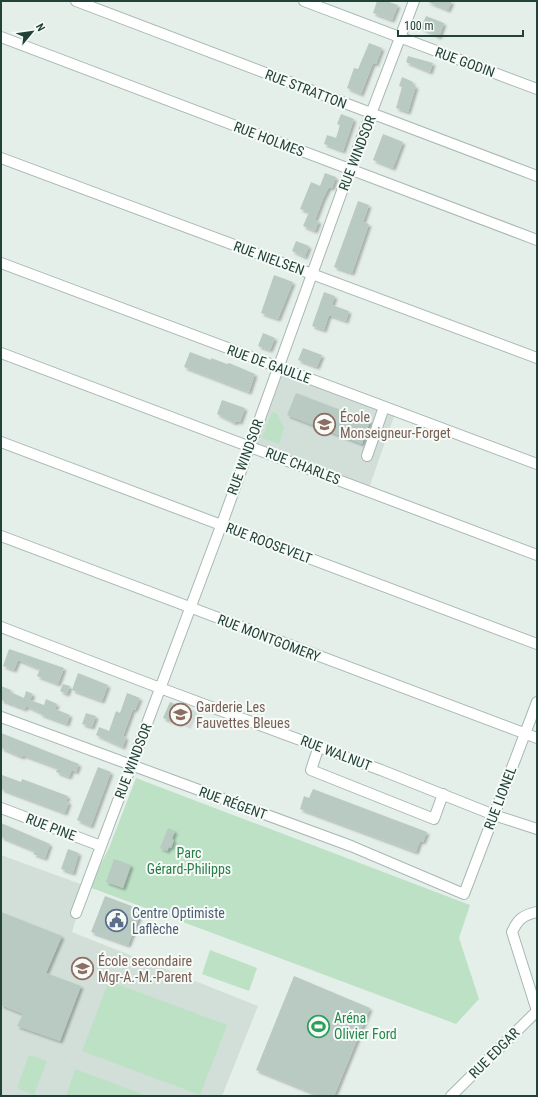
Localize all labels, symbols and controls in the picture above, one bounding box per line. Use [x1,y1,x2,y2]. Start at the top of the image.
north arrow [12,12,52,52]
scale bar [398,12,523,38]
text: 100 m [404,19,434,33]
text: N [33,21,48,34]
street label: RUE GODIN [433,44,497,80]
street label: RUE STRATTON [263,66,349,112]
street label: RUE WINDSOR [335,113,379,193]
street label: RUE HOLMES [232,118,306,160]
street label: RUE NIELSEN [231,238,307,278]
street label: RUE DE GAULLE [225,341,313,387]
place label: École Monseigneur-Forget [340,408,451,441]
school or university icon: École Monseigneur-Forget [311,412,337,438]
street label: RUE WINDSOR [224,416,266,497]
street label: RUE CHARLES [263,444,343,488]
street label: RUE ROOSEVELT [224,519,314,567]
street label: RUE MONTGOMERY [215,611,323,665]
place label: Garderie Les Fauvettes Bleues [196,699,290,731]
school or university icon: Garderie Les Fauvettes Bleues [167,702,193,728]
street label: RUE WINDSOR [111,721,155,801]
street label: RUE WALNUT [298,732,374,774]
street label: RUE LIONEL [481,764,519,832]
street label: RUE RÉGENT [197,782,269,823]
street label: RUE PINE [24,810,78,844]
park label: Parc Gérard-Philipps [147,845,231,877]
place label: Centre Optimiste Laflèche [132,905,225,937]
public building icon: Centre Optimiste Laflèche [104,908,130,934]
place label: École secondaire Mgr-A.-M.-Parent [98,952,193,985]
school or university icon: École secondaire Mgr-A.-M.-Parent [70,956,96,982]
place label: Aréna Olivier Ford [334,1010,397,1042]
sports icon: Aréna Olivier Ford [305,1013,331,1039]
street label: RUE EDGAR [466,1024,523,1081]

